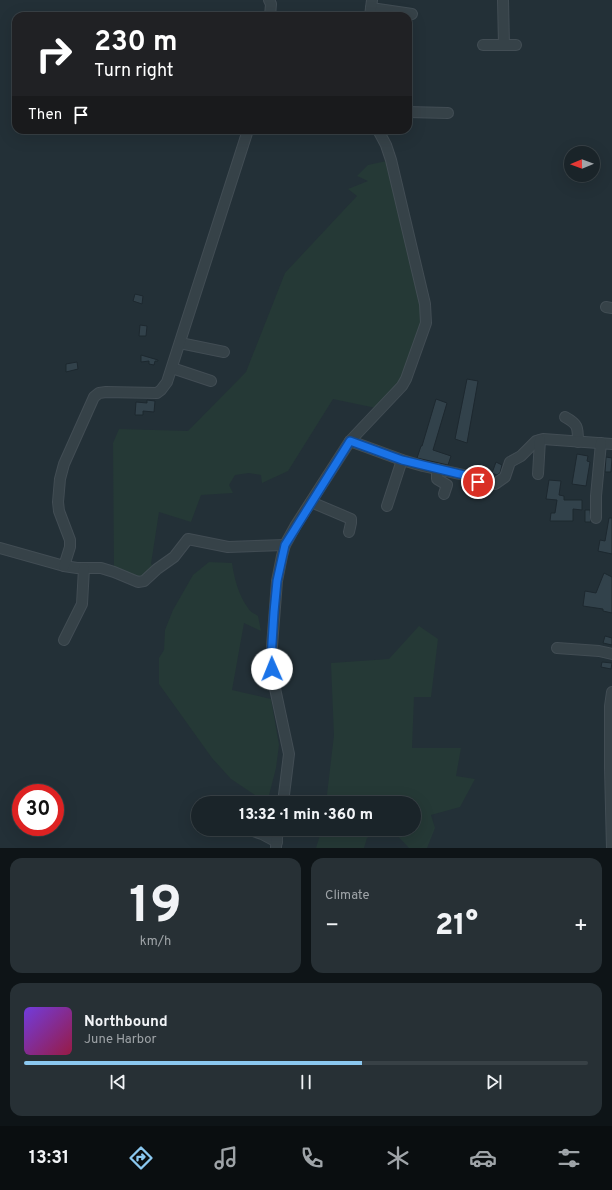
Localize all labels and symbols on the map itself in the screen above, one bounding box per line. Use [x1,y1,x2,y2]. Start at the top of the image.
north arrow [564,146,600,182]
pin [461,465,495,499]
position arrow [251,648,293,690]
speed limit sign: 30 [12,784,64,836]

